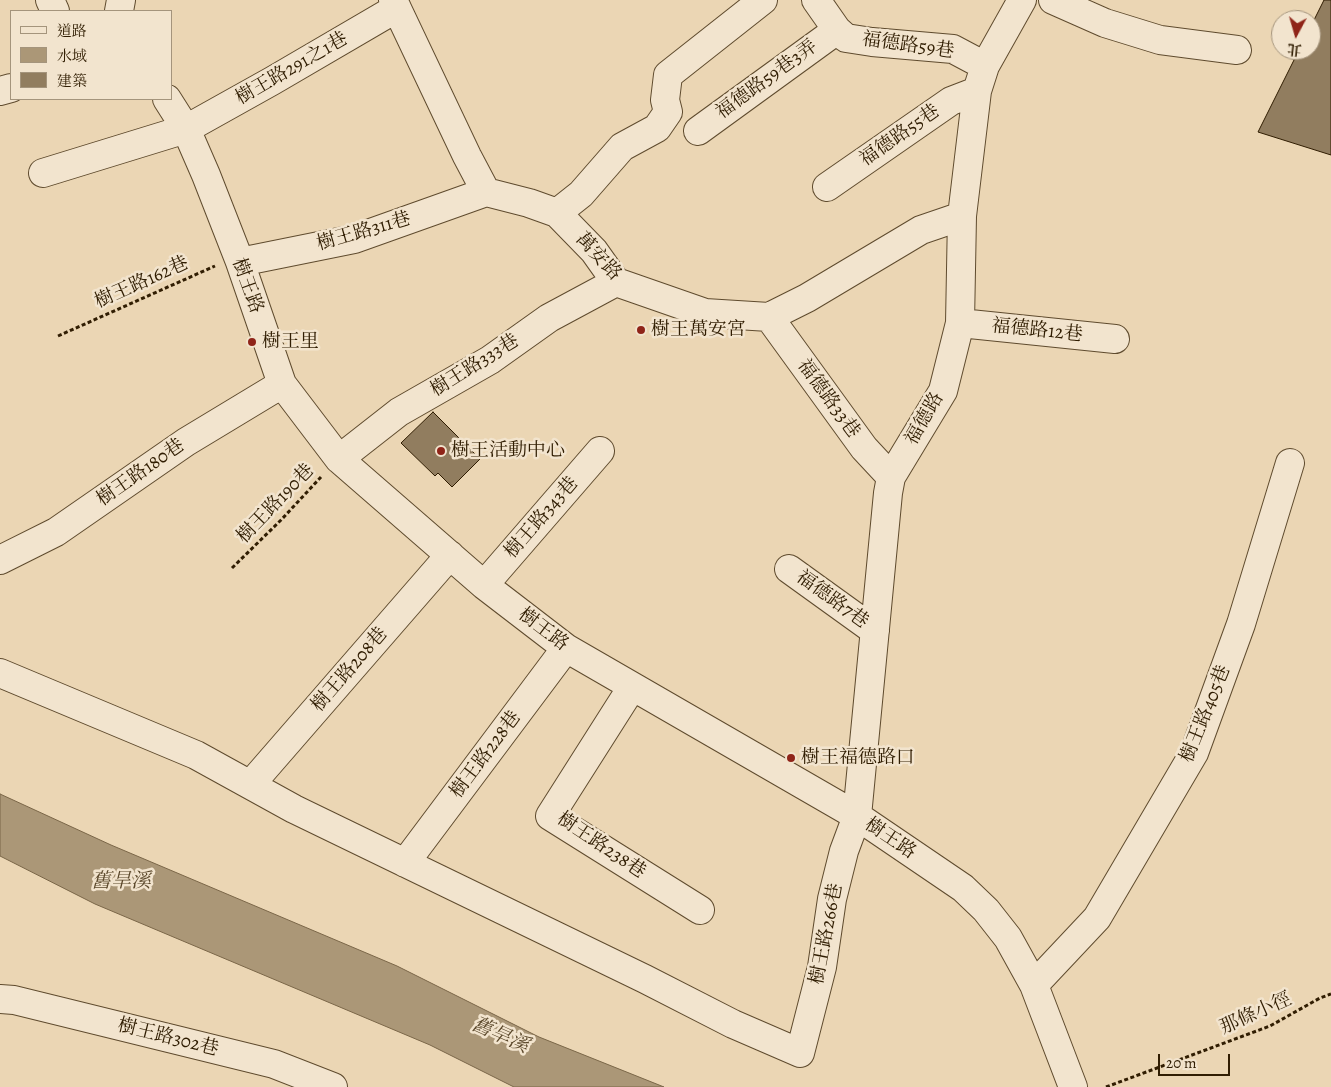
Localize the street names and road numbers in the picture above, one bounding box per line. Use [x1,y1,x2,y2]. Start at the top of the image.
street label: 樹王路291之1巷 [232,28,352,110]
street label: 福德路59巷 [860,28,956,64]
street label: 福德路59巷3弄 [712,36,822,124]
street label: 福德路55巷 [856,100,944,172]
street label: 樹王路311巷 [314,208,414,256]
street label: 萬安路 [570,228,626,286]
street label: 樹王路162巷 [92,252,192,314]
street label: 樹王路 [227,255,267,317]
street label: 福德路12巷 [990,315,1084,347]
street label: 樹王路333巷 [427,330,523,402]
street label: 福德路33巷 [792,355,864,443]
street label: 福德路 [901,389,949,449]
street label: 樹王路180巷 [93,434,189,512]
street label: 樹王路190巷 [233,460,319,548]
street label: 樹王路343巷 [500,473,584,563]
street label: 福德路7巷 [791,566,873,634]
street label: 樹王路 [513,604,573,656]
street label: 樹王路208巷 [307,623,393,717]
street label: 樹王路405巷 [1176,662,1236,766]
street label: 樹王路228巷 [446,707,526,803]
street label: 樹王路238巷 [552,808,650,884]
street label: 樹王路 [860,814,920,864]
street label: 樹王路266巷 [806,881,848,987]
street label: 那條小徑 [1217,988,1295,1040]
street label: 樹王路302巷 [115,1014,221,1062]

